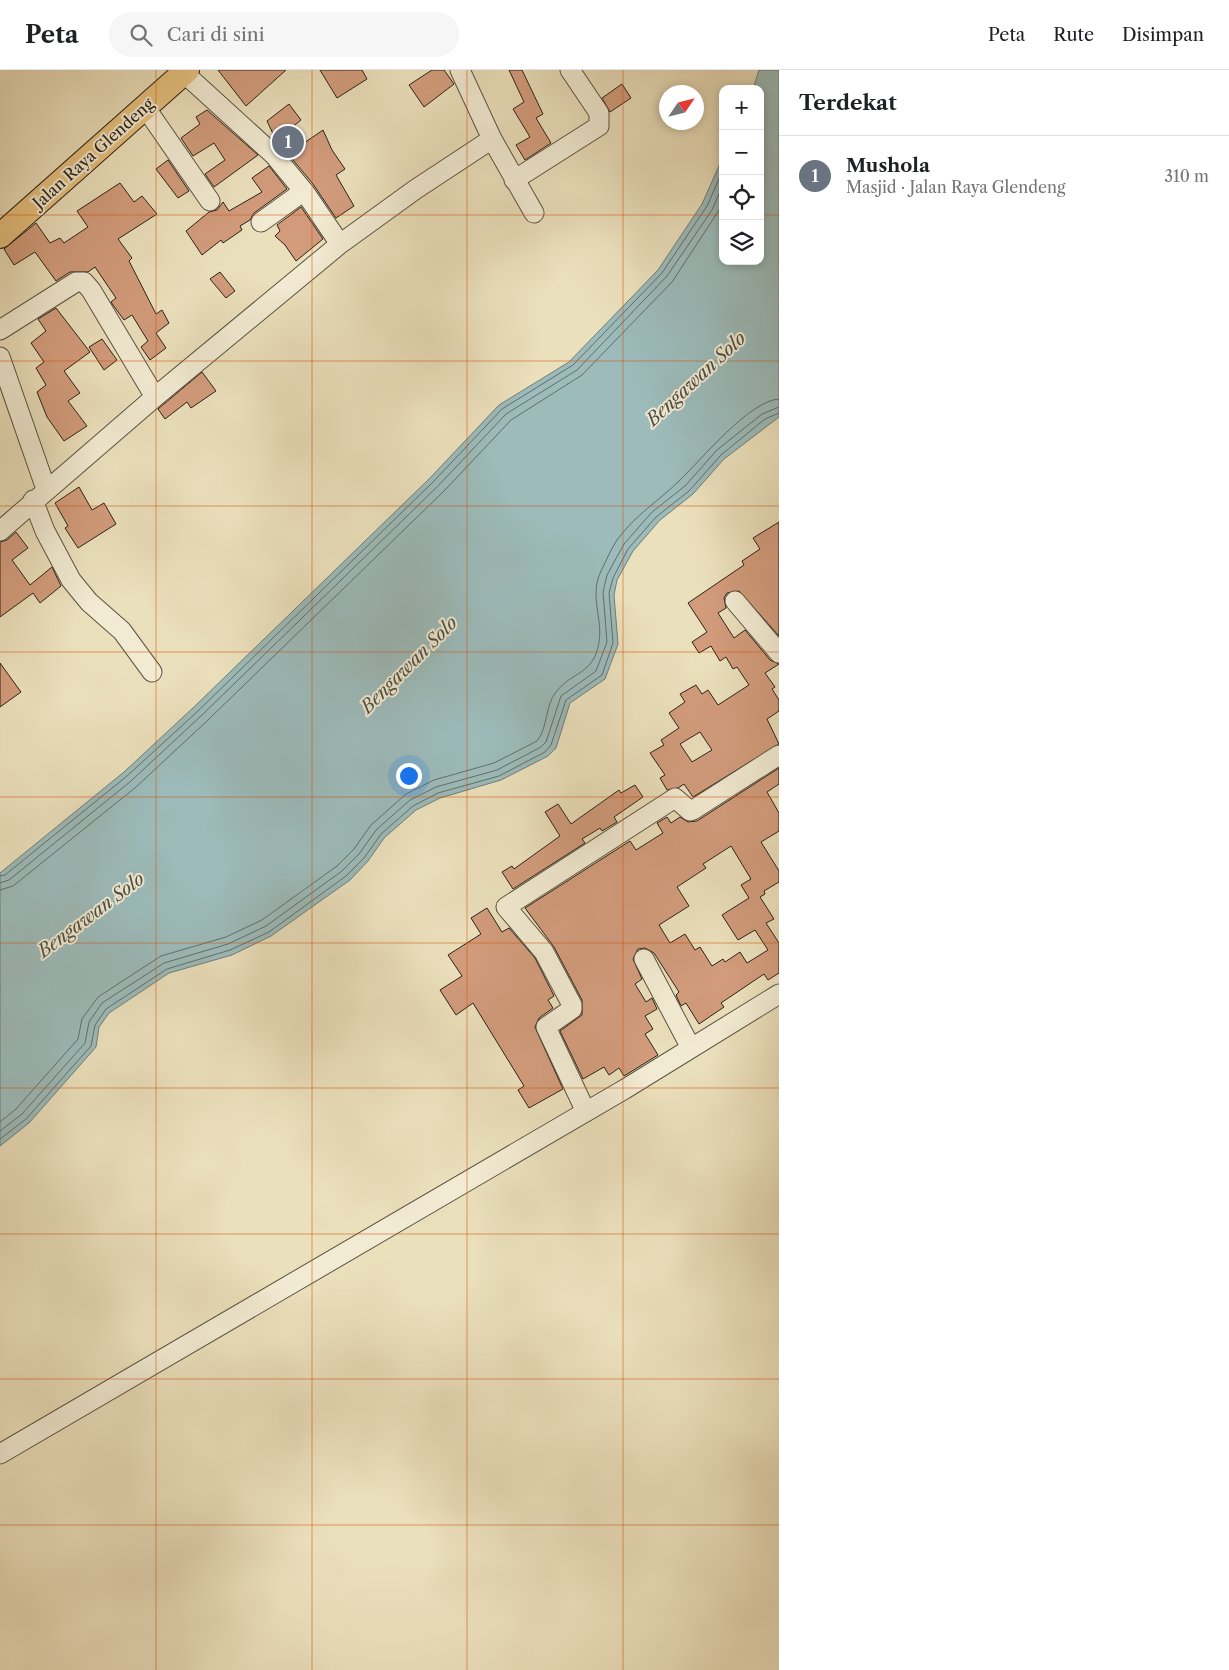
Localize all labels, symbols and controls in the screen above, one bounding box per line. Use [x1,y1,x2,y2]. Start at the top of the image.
search box [109,12,459,57]
text: Peta [25,20,79,49]
icon: search [127,21,155,49]
text: Cari di sini [167,23,264,46]
text: Peta [988,24,1025,46]
text: Rute [1053,24,1094,46]
text: Disimpan [1122,24,1204,46]
north arrow [659,85,704,130]
map controls [719,85,764,265]
button: + [719,85,764,130]
text: Terdekat [799,90,897,115]
street label: Jalan Raya Glendeng [26,93,158,215]
pin: 1 [272,123,304,161]
button: − [719,130,764,175]
text: Mushola [846,154,930,177]
text: 1 [811,166,819,186]
text: 310 m [1164,166,1209,186]
button: locate [719,175,764,220]
text: Masjid · Jalan Raya Glendeng [846,177,1065,197]
button: layers [719,220,764,265]
water label: Bengawan Solo [640,327,750,432]
water label: Bengawan Solo [355,612,462,719]
your location [396,763,422,789]
water label: Bengawan Solo [32,868,149,964]

